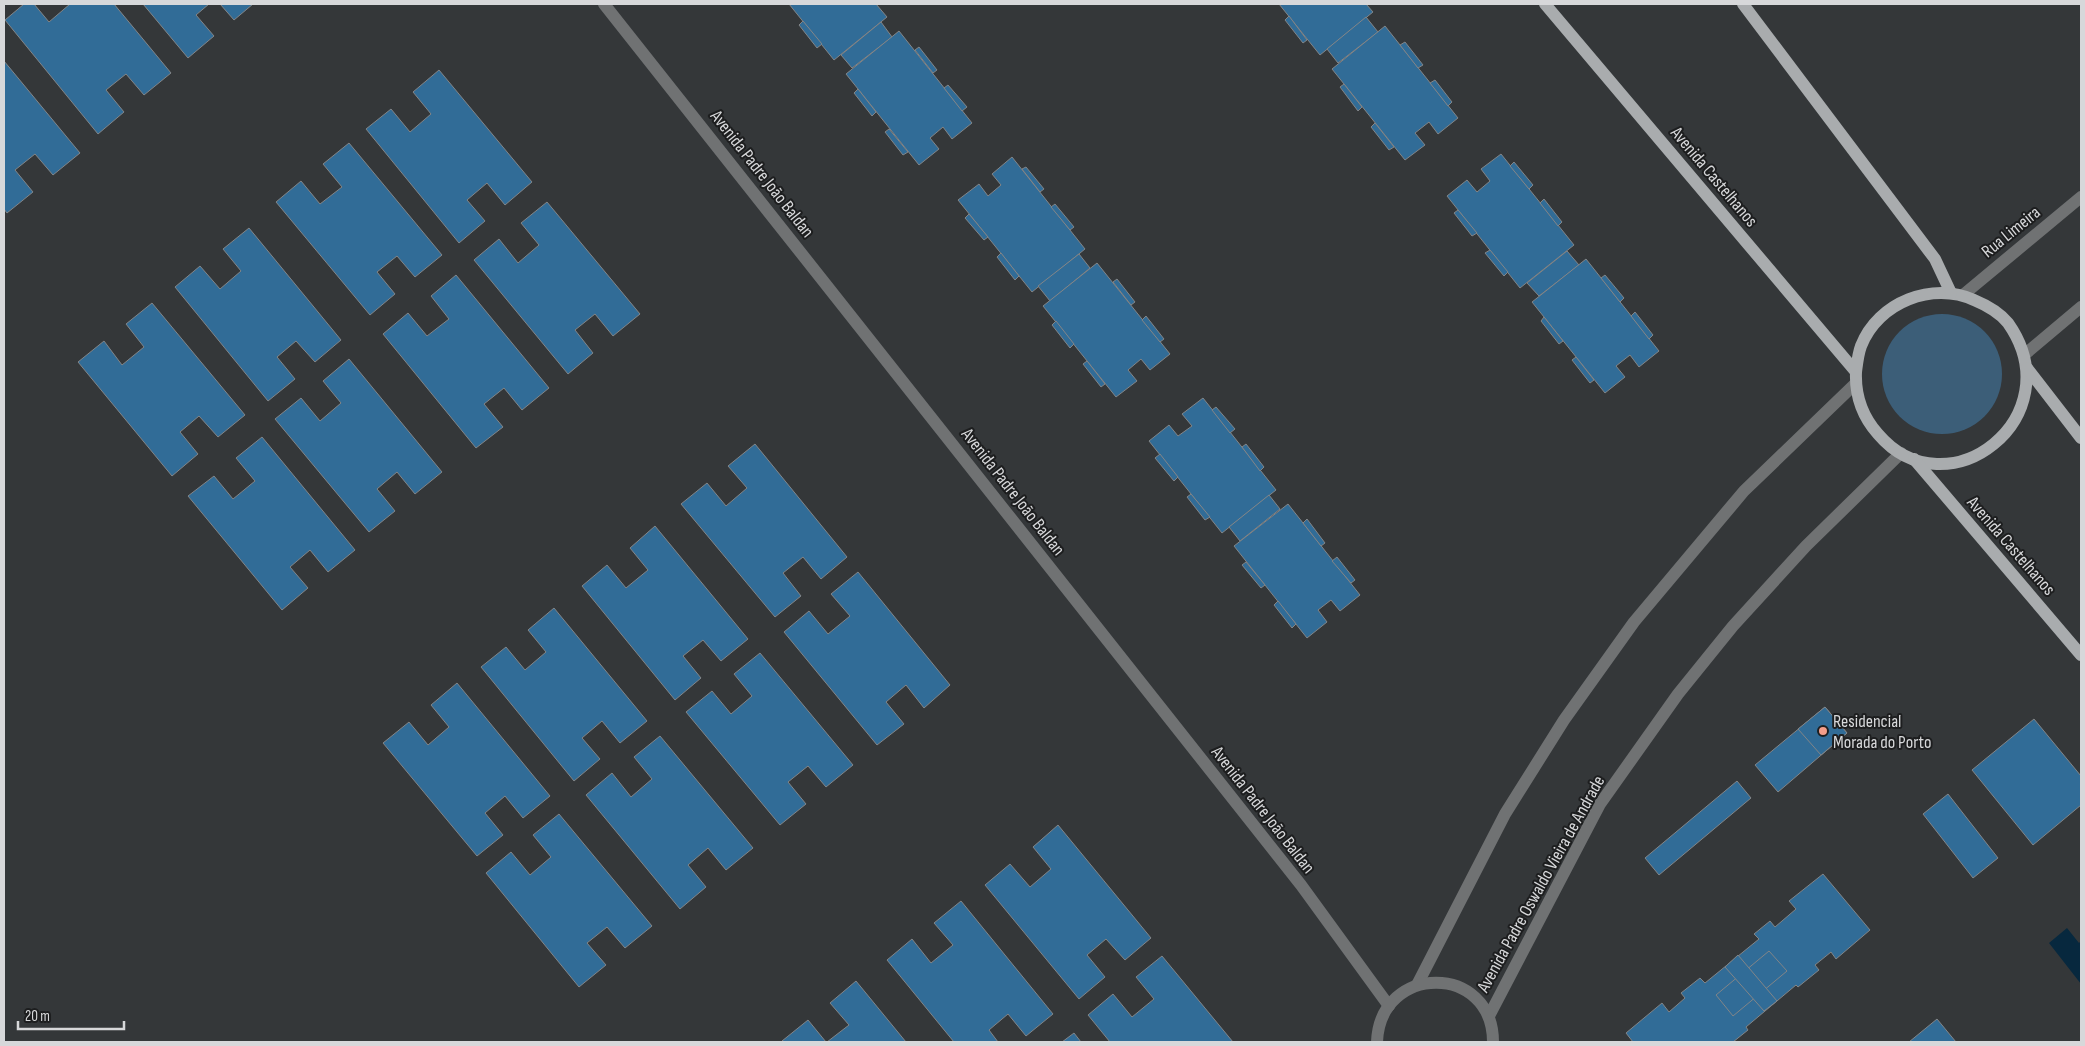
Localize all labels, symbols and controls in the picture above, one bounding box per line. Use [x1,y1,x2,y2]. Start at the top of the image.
street label: Avenida Padre João Baldan [705,105,818,242]
street label: Avenida Castelhanos [1665,122,1762,231]
street label: Rua Limeira [1977,202,2045,262]
street label: Avenida Padre João Baldan [956,423,1069,560]
street label: Avenida Castelhanos [1962,492,2060,600]
place label: Residencial Morada do Porto [1833,711,1931,753]
marker: Residencial Morada do Porto [1817,725,1829,737]
street label: Avenida Padre João Baldan [1206,741,1319,878]
street label: Avenida Padre Oswaldo Vieira de Andrade [1472,772,1609,997]
scale bar [18,998,124,1030]
text: 20 m [25,1007,50,1026]

